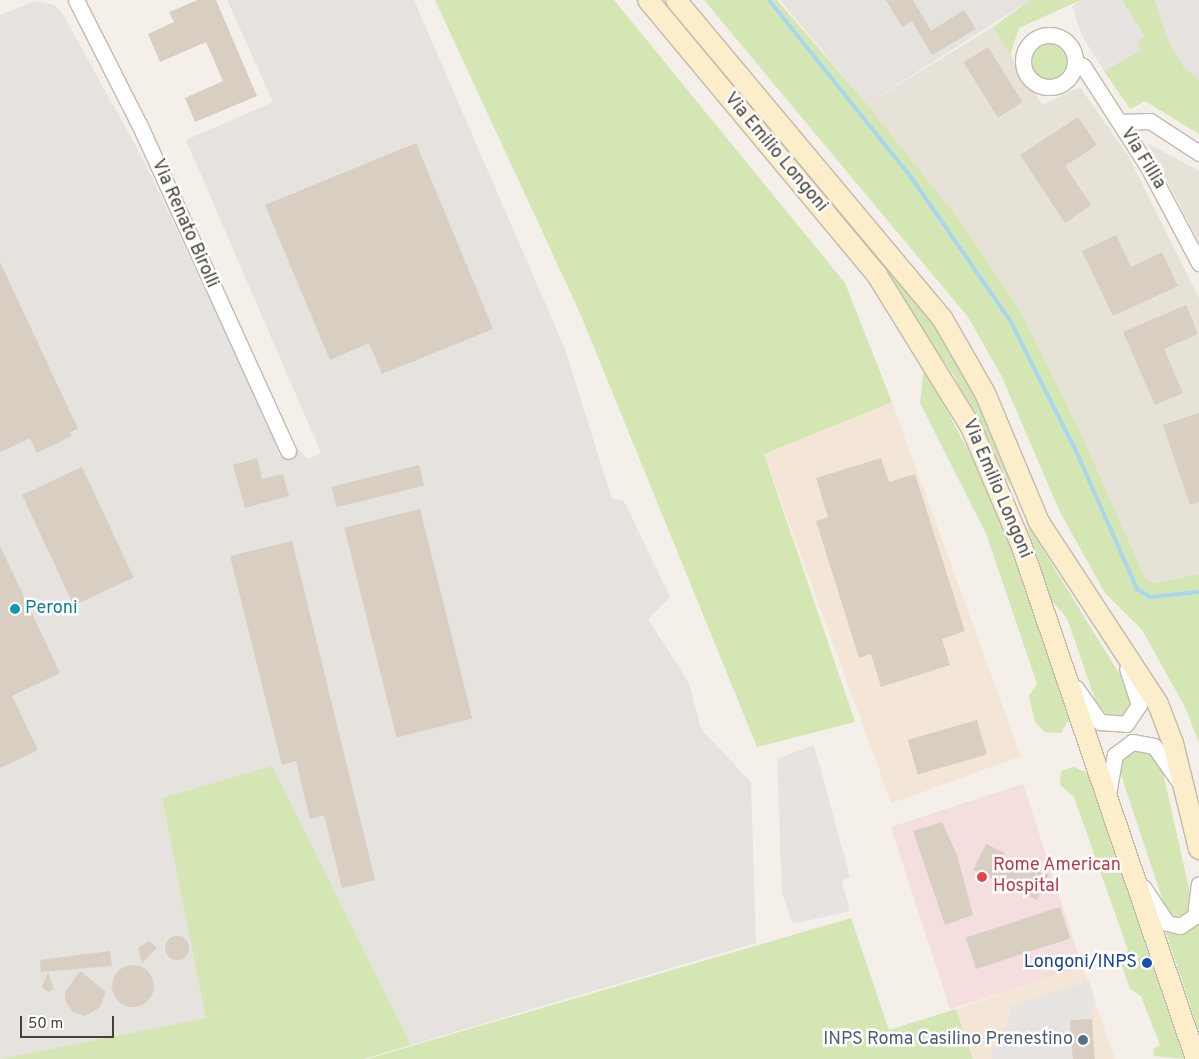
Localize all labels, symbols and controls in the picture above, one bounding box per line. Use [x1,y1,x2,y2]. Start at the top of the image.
street label: Via Emilio Longoni [719,89,831,217]
street label: Via Fillia [1115,124,1169,194]
street label: Via Renato Birolli [146,156,222,292]
street label: Via Emilio Longoni [957,416,1035,562]
place label: Peroni [25,598,77,620]
marker: Peroni [9,603,21,615]
place label: Rome American Hospital [993,856,1122,899]
marker: Rome American Hospital [975,870,989,884]
place label: Longoni/INPS [1024,952,1137,974]
marker: Longoni/INPS [1141,957,1153,969]
scale bar [22,1006,116,1038]
text: 50 m [28,1015,63,1034]
place label: INPS Roma Casilino Prenestino [823,1029,1073,1051]
marker: INPS Roma Casilino Prenestino [1077,1034,1089,1046]

